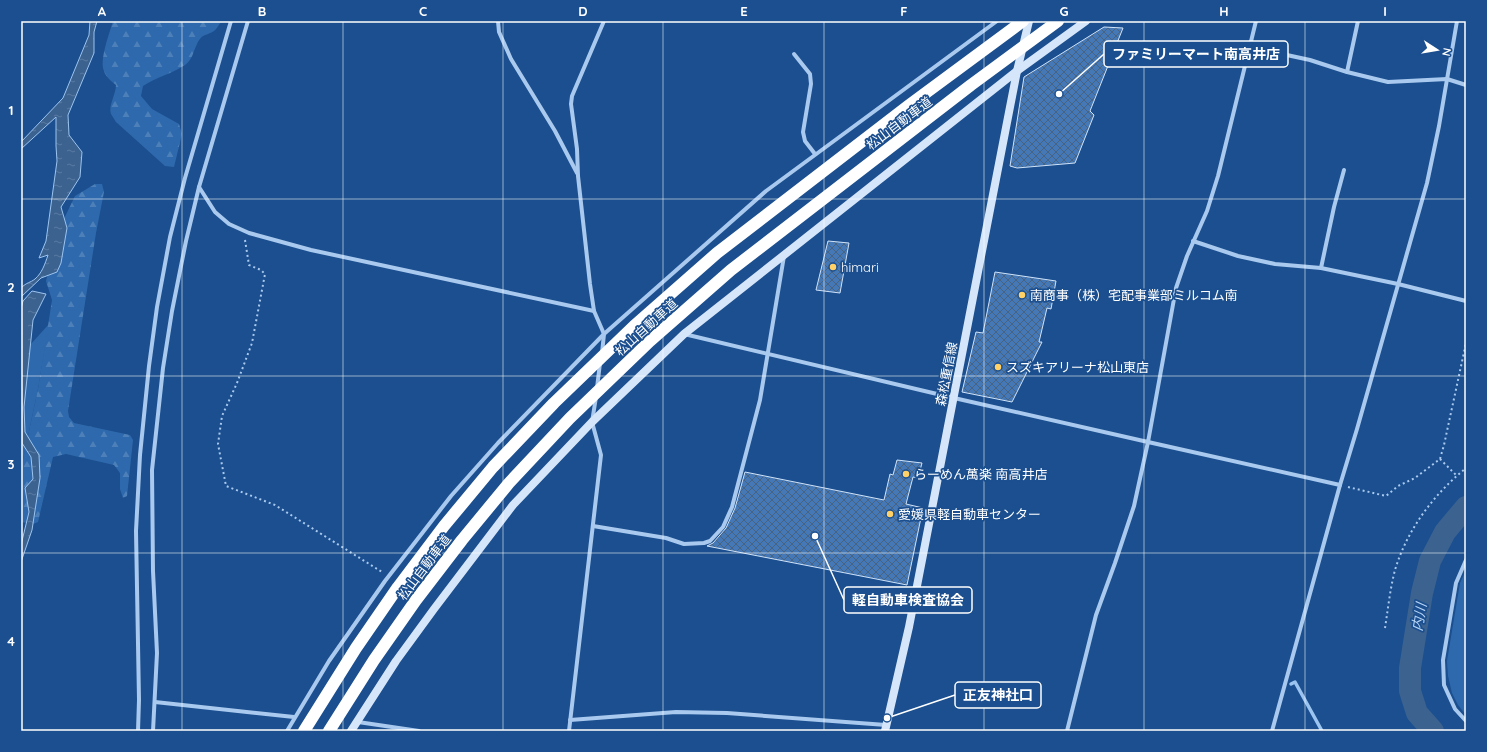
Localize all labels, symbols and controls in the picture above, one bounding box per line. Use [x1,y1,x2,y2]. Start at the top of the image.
text: A [98,3,107,19]
text: B [258,3,266,19]
text: C [419,3,427,19]
text: D [578,3,588,19]
text: E [740,3,748,19]
text: F [900,3,908,19]
text: G [1059,3,1069,19]
text: H [1219,3,1229,19]
text: I [1383,3,1387,19]
north arrow [1417,30,1457,70]
callout: ファミリーマート南高井店 [1104,41,1288,67]
text: ファミリーマート南高井店 [1112,45,1280,63]
text: N [1439,47,1454,57]
street label: 松山自動車道 [863,93,935,153]
text: 1 [8,102,14,118]
place label: himari [841,259,879,275]
marker: himari [828,262,838,272]
text: 2 [7,279,15,295]
place label: 南商事（株）宅配事業部ミルコム南 [1030,287,1238,303]
marker: 南商事（株）宅配事業部ミルコム南 [1017,290,1027,300]
street label: 松山自動車道 [612,295,680,359]
street label: 森松重信線 [932,341,960,407]
place label: スズキアリーナ松山東店 [1006,359,1149,375]
marker: スズキアリーナ松山東店 [993,362,1003,372]
text: 3 [8,456,15,472]
place label: らーめん萬楽 南高井店 [914,466,1048,482]
marker: らーめん萬楽 南高井店 [901,469,911,479]
place label: 愛媛県軽自動車センター [898,506,1041,522]
marker: 愛媛県軽自動車センター [885,509,895,519]
street label: 松山自動車道 [394,531,454,603]
callout: 軽自動車検査協会 [844,587,972,613]
text: 軽自動車検査協会 [852,591,964,609]
water label: 内川 [1408,600,1431,632]
text: 4 [7,633,15,649]
callout: 正友神社口 [955,682,1041,708]
text: 正友神社口 [963,686,1033,704]

